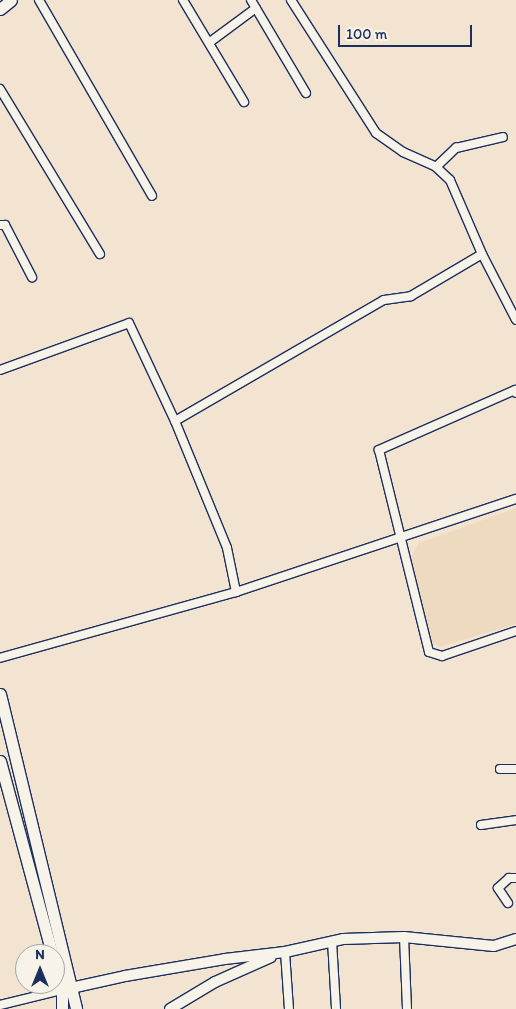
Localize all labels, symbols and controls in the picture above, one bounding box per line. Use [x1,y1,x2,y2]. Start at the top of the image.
scale bar [341,15,475,47]
text: 100 m [346,25,387,43]
north arrow [15,944,65,994]
text: N [35,946,45,963]

